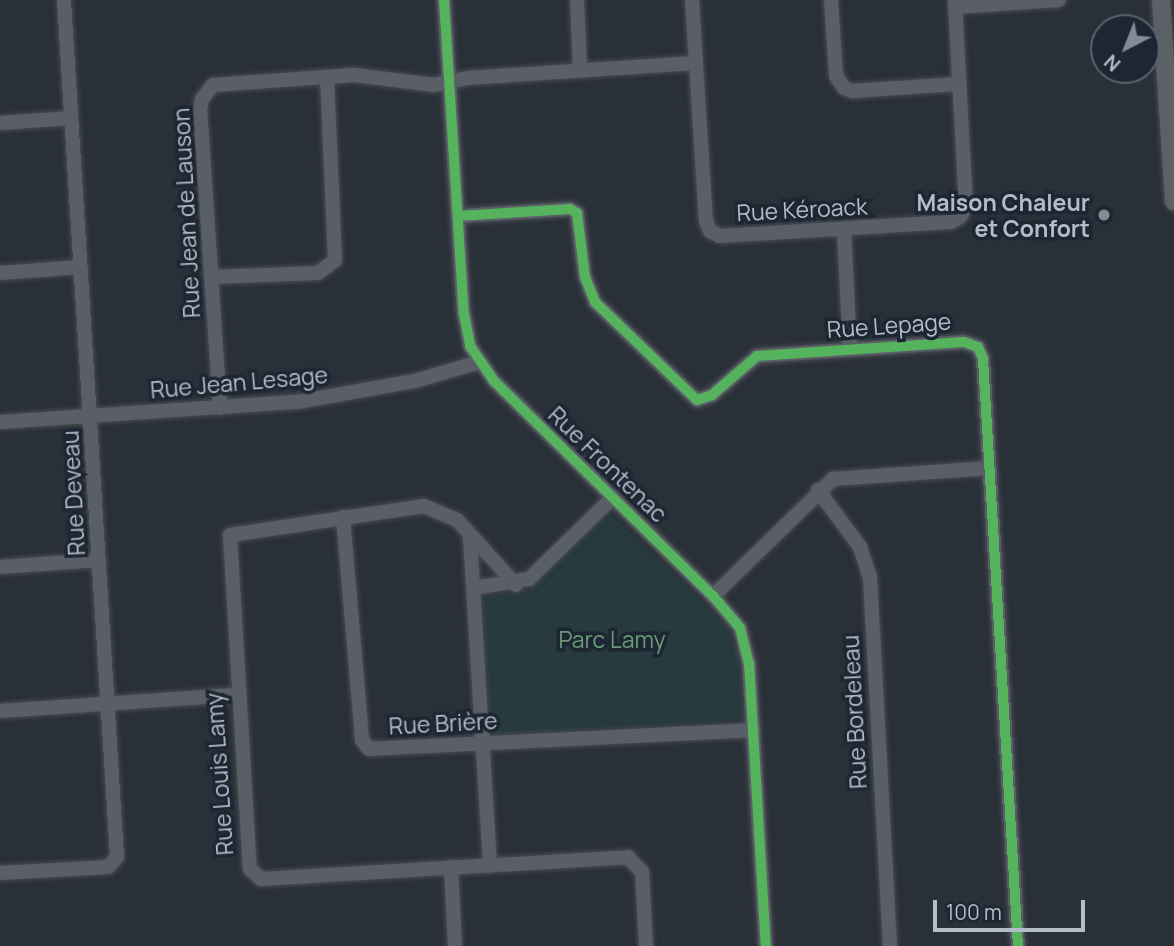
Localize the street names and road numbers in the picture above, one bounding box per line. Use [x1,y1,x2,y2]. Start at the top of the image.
street label: Rue Jean de Lauson [167,107,205,319]
street label: Rue Kéroack [736,192,868,226]
street label: Rue Lepage [826,307,952,343]
street label: Rue Jean Lesage [149,360,329,404]
street label: Rue Frontenac [543,401,673,527]
street label: Rue Deveau [56,430,90,556]
street label: Rue Bordeleau [836,634,872,790]
street label: Rue Louis Lamy [200,692,238,856]
street label: Rue Brière [388,706,498,740]

